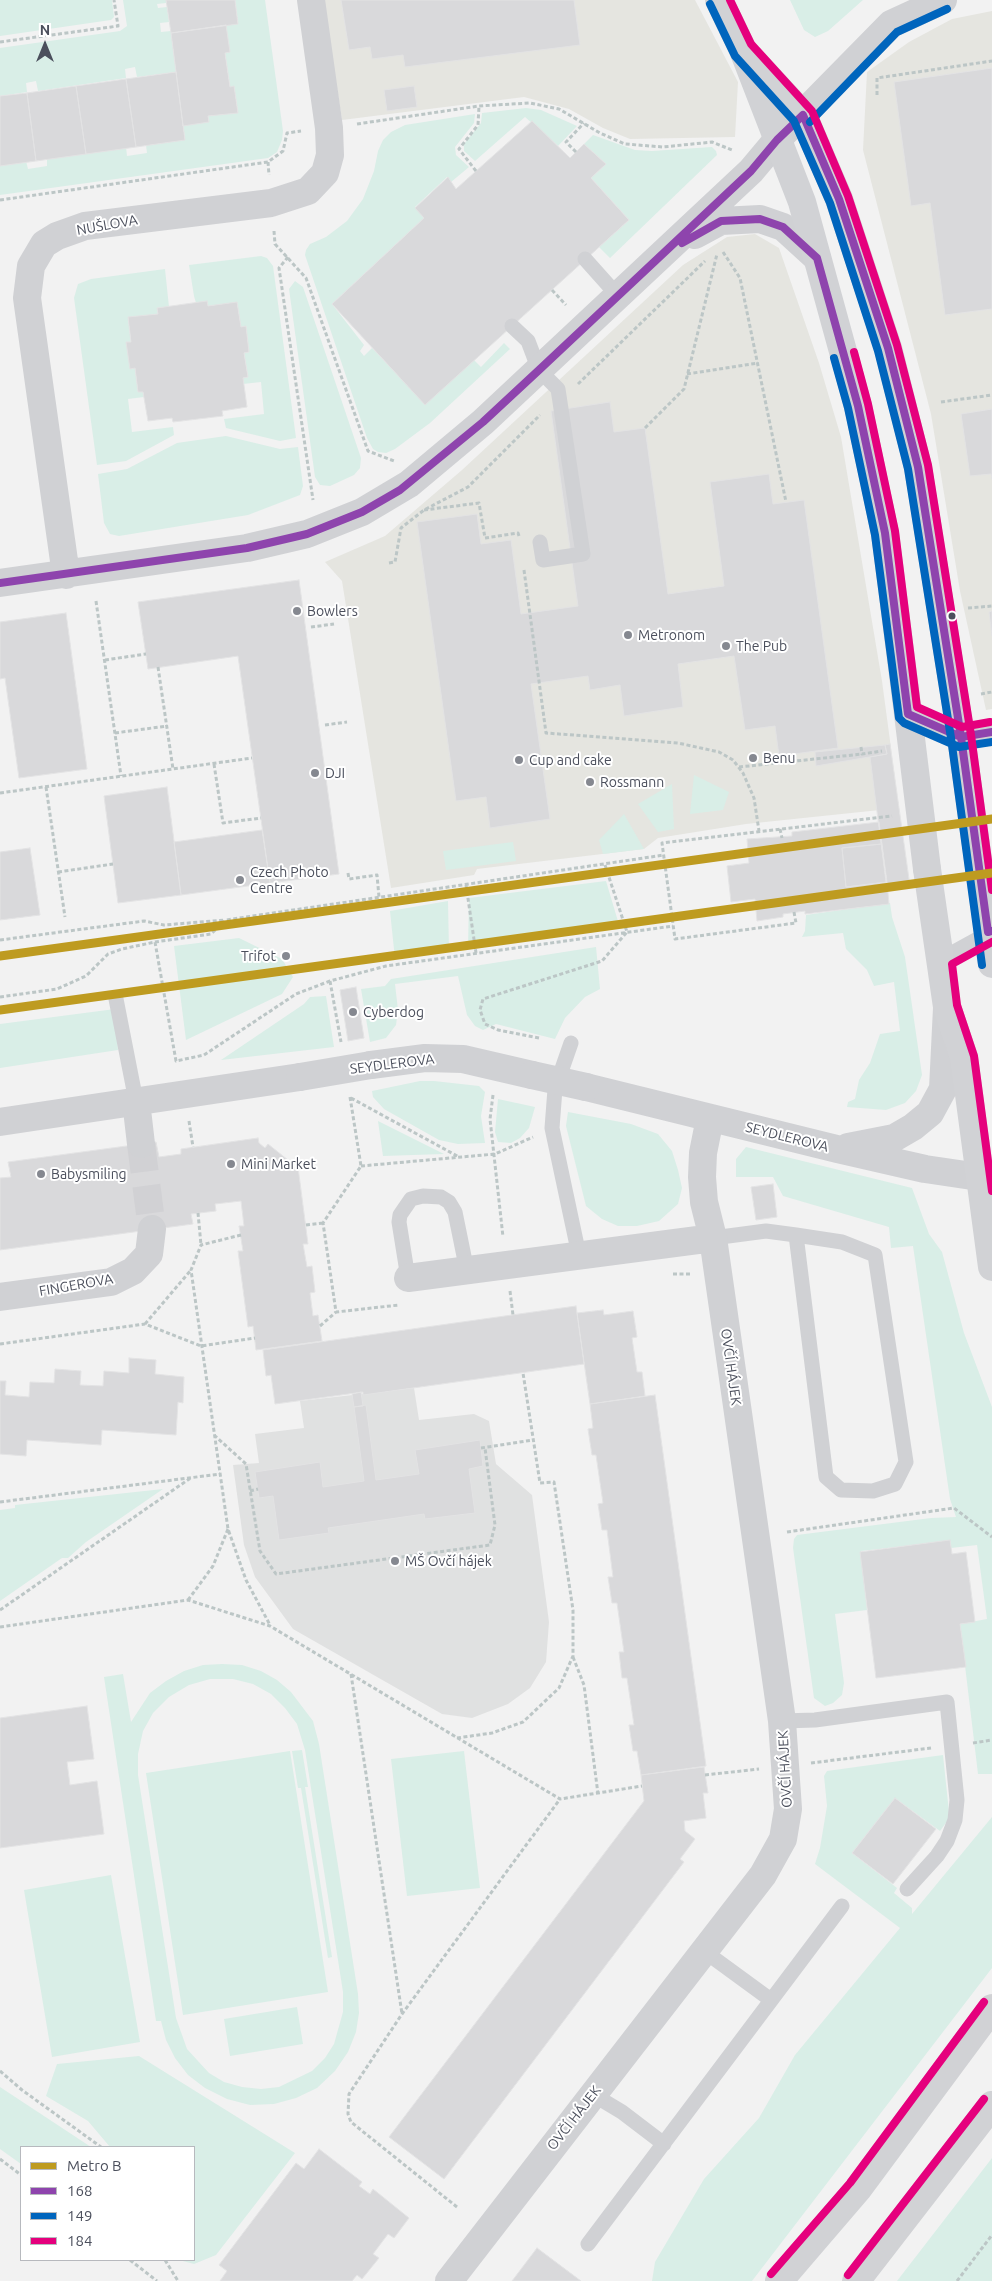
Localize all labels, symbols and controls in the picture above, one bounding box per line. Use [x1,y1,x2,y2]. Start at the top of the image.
north arrow [20,20,70,70]
text: N [40,22,50,38]
street label: NUŠLOVA [75,211,139,239]
place label: Bowlers [307,603,358,619]
marker: Bowlers [291,605,303,617]
unlabelled marker [947,611,957,621]
place label: Metronom [638,627,705,643]
marker: Metronom [622,629,634,641]
place label: The Pub [736,638,787,654]
marker: The Pub [720,640,732,652]
place label: Benu [763,750,796,766]
place label: Cup and cake [529,752,612,768]
marker: Benu [747,752,759,764]
marker: Cup and cake [513,754,525,766]
place label: DJI [325,765,345,781]
marker: DJI [309,767,321,779]
place label: Rossmann [600,774,664,790]
marker: Rossmann [584,776,596,788]
place label: Czech Photo Centre [250,864,329,896]
marker: Czech Photo Centre [234,874,246,886]
place label: Trifot [241,948,276,964]
marker: Trifot [280,950,292,962]
place label: Cyberdog [363,1004,424,1020]
marker: Cyberdog [347,1006,359,1018]
street label: SEYDLEROVA [349,1050,435,1078]
street label: SEYDLEROVA [744,1119,830,1155]
place label: Mini Market [241,1156,316,1172]
marker: Mini Market [225,1158,237,1170]
place label: Babysmiling [51,1166,127,1182]
marker: Babysmiling [35,1168,47,1180]
street label: FINGEROVA [38,1270,114,1300]
street label: OVČÍ HÁJEK [717,1328,745,1406]
place label: MŠ Ovčí hájek [405,1553,492,1569]
marker: MŠ Ovčí hájek [389,1555,401,1567]
street label: OVČÍ HÁJEK [775,1730,795,1808]
street label: OVČÍ HÁJEK [544,2082,604,2154]
legend [20,2146,195,2261]
text: Metro B [67,2157,122,2174]
text: 168 [67,2182,92,2199]
text: 149 [67,2207,92,2224]
text: 184 [67,2232,92,2249]

